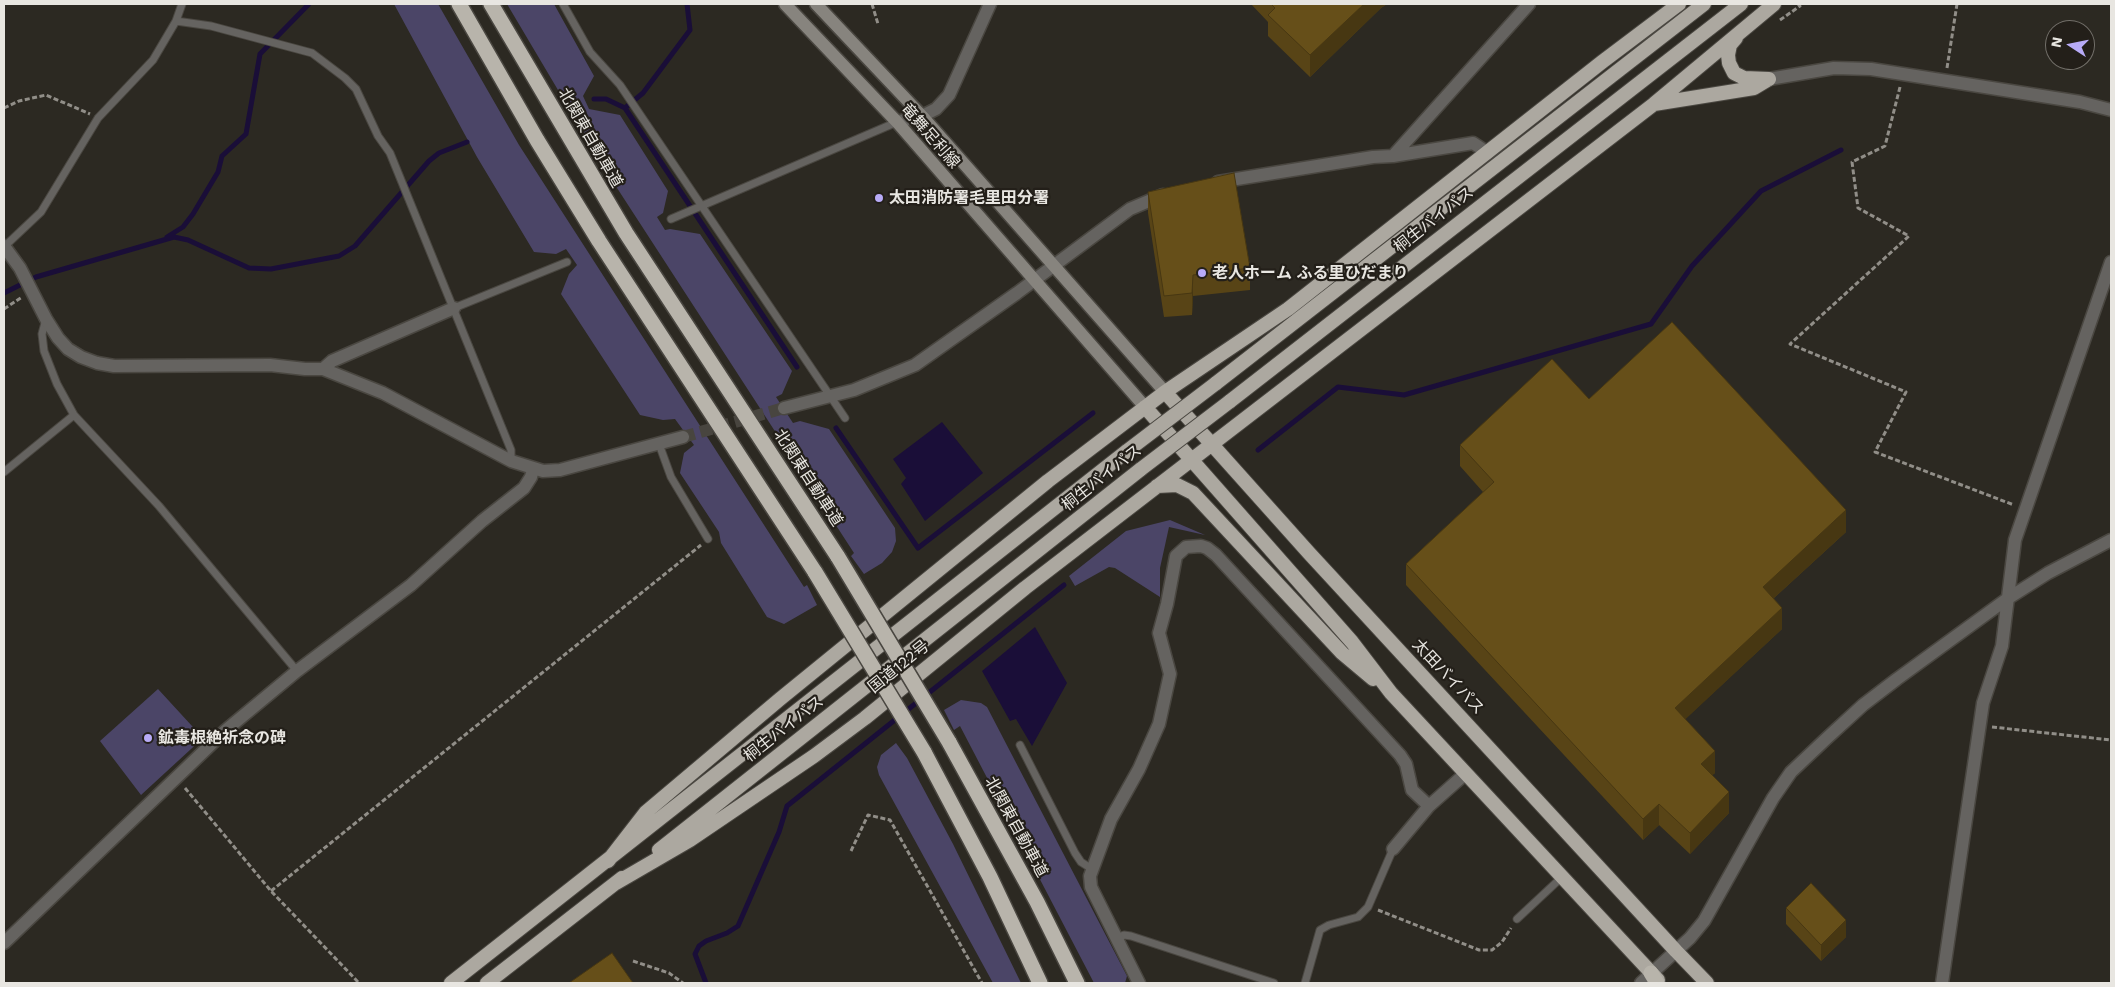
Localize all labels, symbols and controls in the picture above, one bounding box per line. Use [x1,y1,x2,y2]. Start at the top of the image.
north arrow [2045,20,2095,70]
text: N [2047,36,2065,49]
street label: 北関東自動車道 [554,85,626,191]
street label: 竜舞足利線 [897,100,963,172]
street label: 桐生バイパス [1390,183,1478,257]
place label: 太田消防署毛里田分署 [889,188,1049,208]
marker: 太田消防署毛里田分署 [873,192,885,204]
place label: 老人ホーム ふる里ひだまり [1212,263,1409,283]
marker: 老人ホーム ふる里ひだまり [1196,267,1208,279]
street label: 北関東自動車道 [769,426,847,530]
street label: 桐生バイパス [1058,441,1146,515]
street label: 太田バイパス [1408,635,1488,719]
street label: 国道122号 [865,637,933,697]
street label: 桐生バイパス [740,692,828,766]
place label: 鉱毒根絶祈念の碑 [158,728,286,748]
marker: 鉱毒根絶祈念の碑 [142,732,154,744]
street label: 北関東自動車道 [980,773,1052,881]

